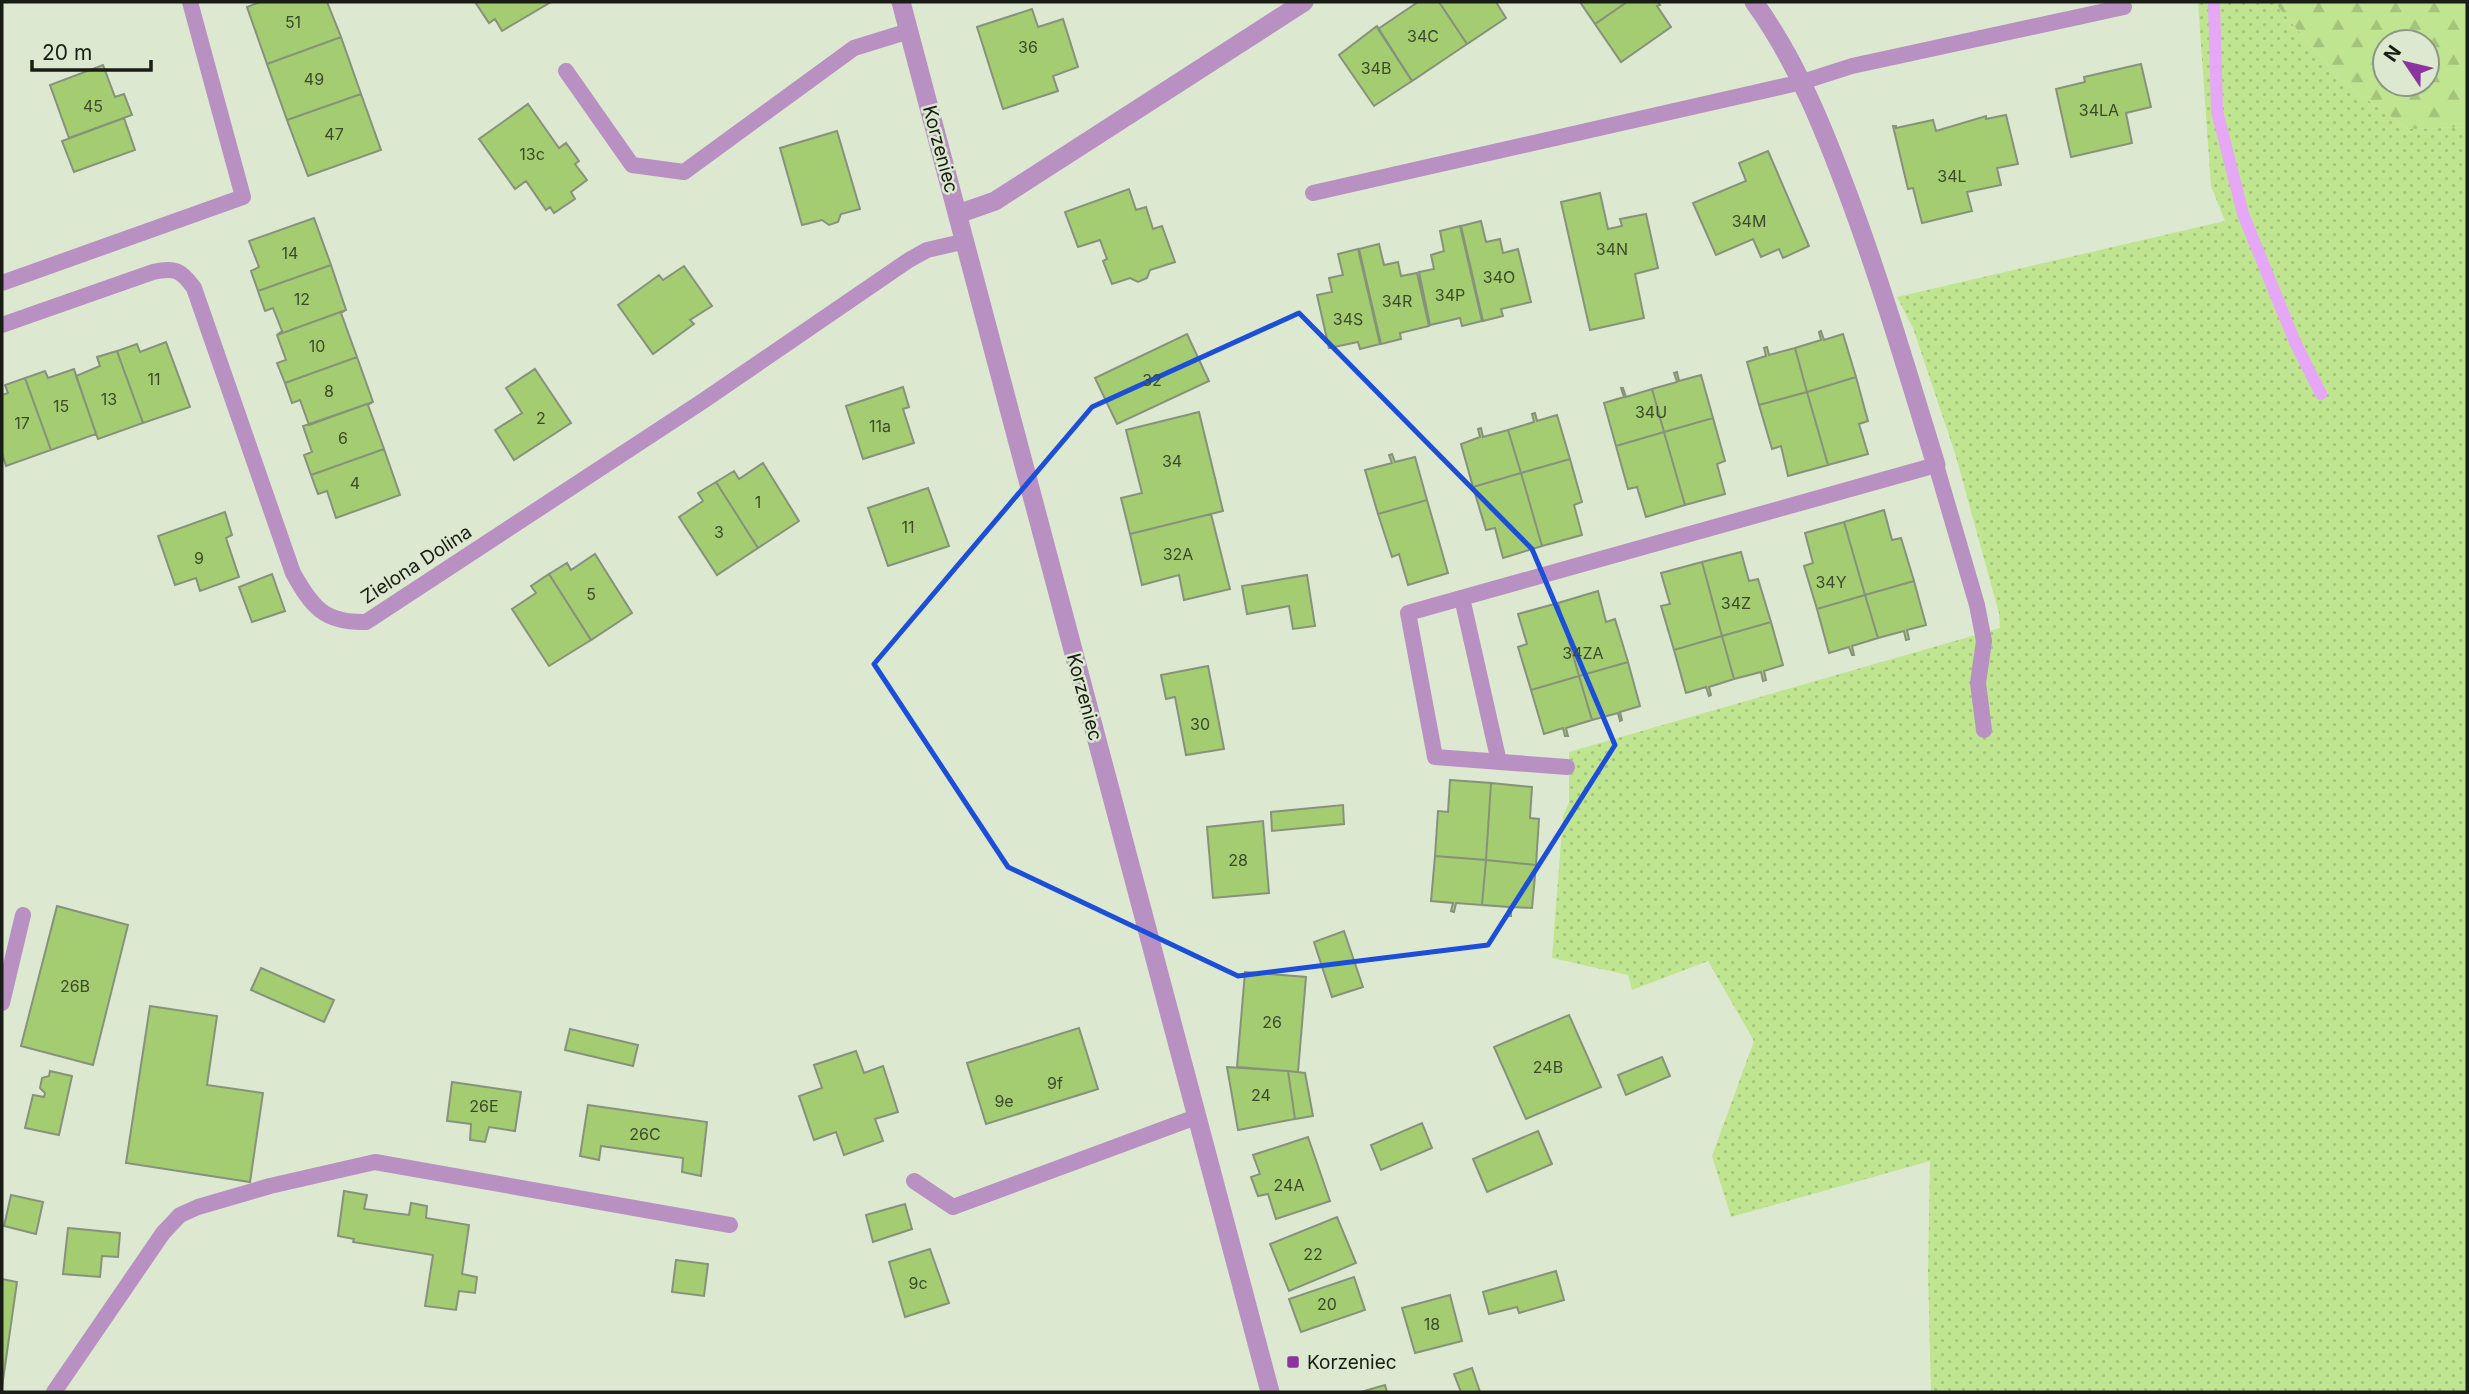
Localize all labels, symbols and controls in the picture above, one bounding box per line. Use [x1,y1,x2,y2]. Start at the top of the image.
house number: 51 [285,12,301,32]
house number: 34C [1407,26,1439,46]
scale bar [32,28,150,72]
north arrow [2371,28,2441,98]
house number: 36 [1018,37,1038,57]
text: 20 m [42,40,92,65]
text: N [2379,41,2406,66]
house number: 34B [1361,58,1391,78]
house number: 49 [304,69,324,89]
house number: 45 [83,96,103,116]
house number: 34LA [2079,100,2119,120]
street label: Korzeniec [918,103,963,195]
house number: 47 [324,124,344,144]
house number: 13c [519,144,545,164]
house number: 34L [1937,166,1967,186]
house number: 34M [1732,211,1766,231]
house number: 34N [1596,239,1628,259]
house number: 14 [282,243,298,263]
house number: 34O [1483,267,1515,287]
house number: 34P [1435,285,1465,305]
house number: 12 [294,289,310,309]
house number: 34R [1382,291,1412,311]
house number: 34S [1333,309,1363,329]
house number: 10 [309,336,325,356]
house number: 11 [147,369,161,389]
house number: 32 [1142,370,1162,390]
house number: 8 [324,381,334,401]
house number: 13 [101,389,117,409]
house number: 15 [53,396,69,416]
house number: 34U [1635,402,1667,422]
house number: 2 [536,408,546,428]
house number: 17 [14,413,30,433]
house number: 11a [869,416,891,436]
house number: 6 [338,428,348,448]
house number: 34 [1162,451,1182,471]
house number: 4 [350,473,360,493]
house number: 1 [755,492,761,512]
house number: 11 [901,517,915,537]
street label: Zielona Dolina [357,520,476,609]
house number: 3 [714,522,724,542]
house number: 32A [1163,544,1193,564]
house number: 9 [194,548,204,568]
house number: 34Y [1815,572,1847,592]
house number: 5 [586,584,596,604]
house number: 34Z [1721,593,1751,613]
house number: 34ZA [1562,643,1604,663]
street label: Korzeniec [1062,651,1107,743]
house number: 30 [1190,714,1210,734]
house number: 28 [1228,850,1248,870]
house number: 26B [60,976,90,996]
house number: 26 [1262,1012,1282,1032]
house number: 24B [1533,1057,1563,1077]
house number: 9f [1047,1073,1063,1093]
house number: 24 [1251,1085,1271,1105]
house number: 9e [994,1091,1014,1111]
house number: 26E [469,1096,499,1116]
house number: 26C [629,1124,661,1144]
house number: 24A [1274,1175,1304,1195]
house number: 22 [1303,1244,1323,1264]
house number: 9c [908,1273,928,1293]
house number: 20 [1317,1294,1337,1314]
house number: 18 [1424,1314,1440,1334]
place label: Korzeniec [1307,1351,1397,1374]
marker: Korzeniec [1285,1354,1301,1370]

